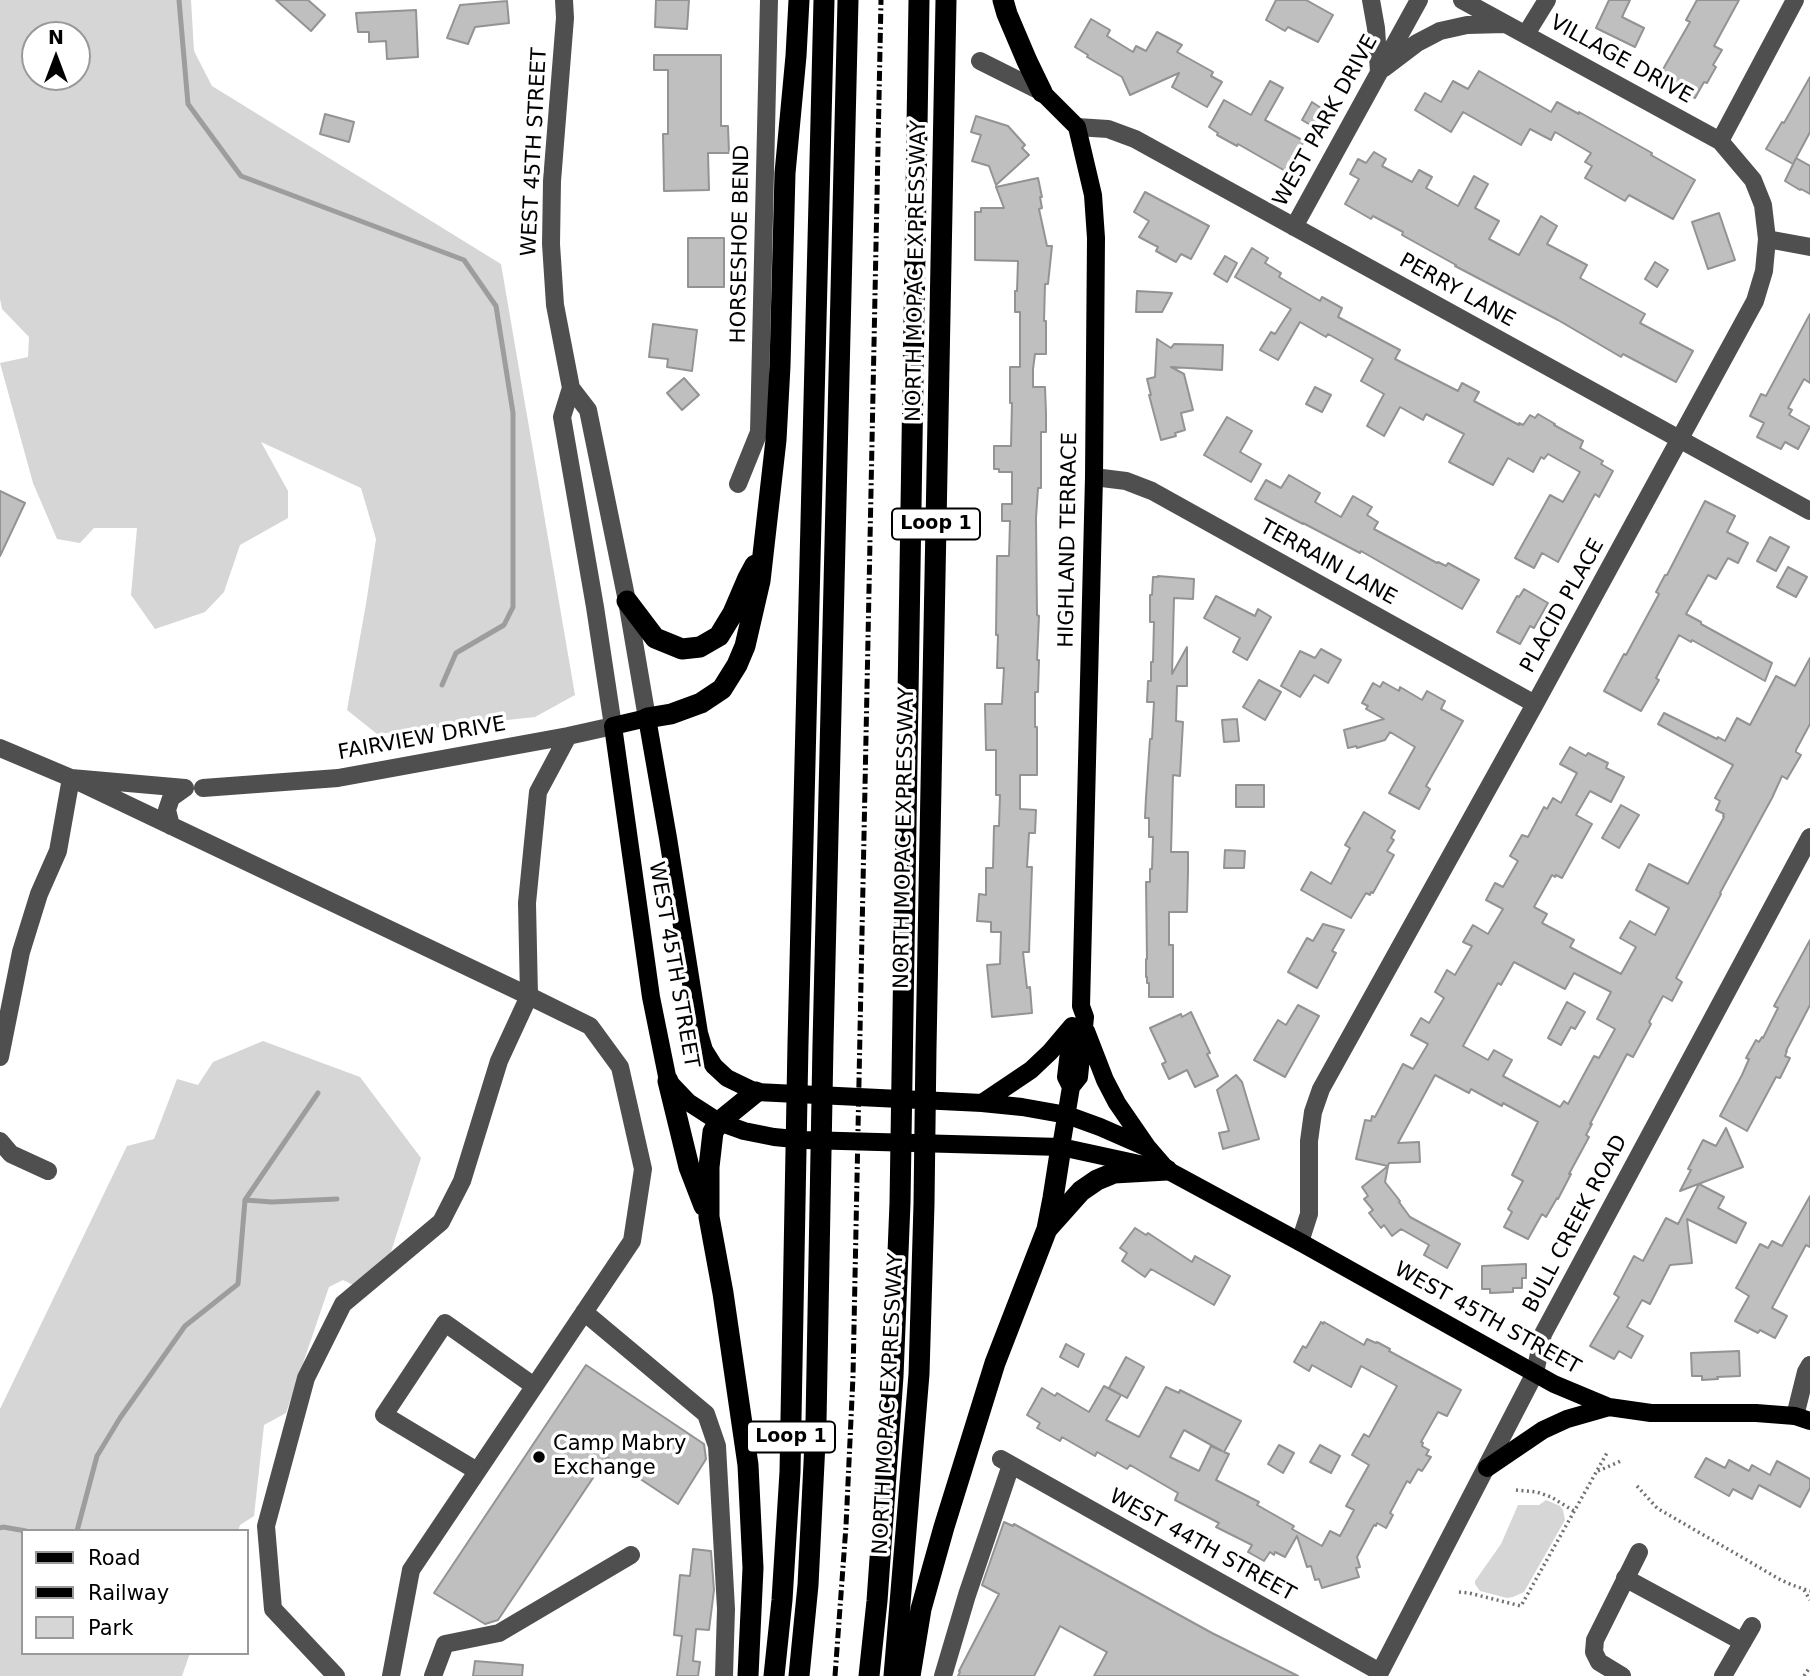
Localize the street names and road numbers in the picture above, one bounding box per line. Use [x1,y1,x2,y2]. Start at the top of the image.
street label: VILLAGE DRIVE [1545,10,1697,110]
street label: WEST PARK DRIVE [1268,31,1384,211]
street label: WEST 45TH STREET [517,47,553,257]
street label: NORTH MOPAC EXPRESSWAY [902,120,932,422]
street label: HORSESHOE BEND [727,144,755,344]
street label: PERRY LANE [1395,249,1519,333]
street label: HIGHLAND TERRACE [1055,432,1083,648]
road number: Loop 1 [892,509,980,540]
street label: TERRAIN LANE [1255,515,1401,611]
street label: PLACID PLACE [1516,535,1610,677]
street label: NORTH MOPAC EXPRESSWAY [890,687,920,989]
street label: FAIRVIEW DRIVE [336,712,508,766]
street label: WEST 45TH STREET [642,860,704,1070]
street label: BULL CREEK ROAD [1519,1131,1633,1317]
street label: NORTH MOPAC EXPRESSWAY [869,1253,909,1555]
street label: WEST 45TH STREET [1389,1257,1585,1381]
road number: Loop 1 [747,1422,835,1452]
street label: WEST 44TH STREET [1104,1484,1300,1608]

